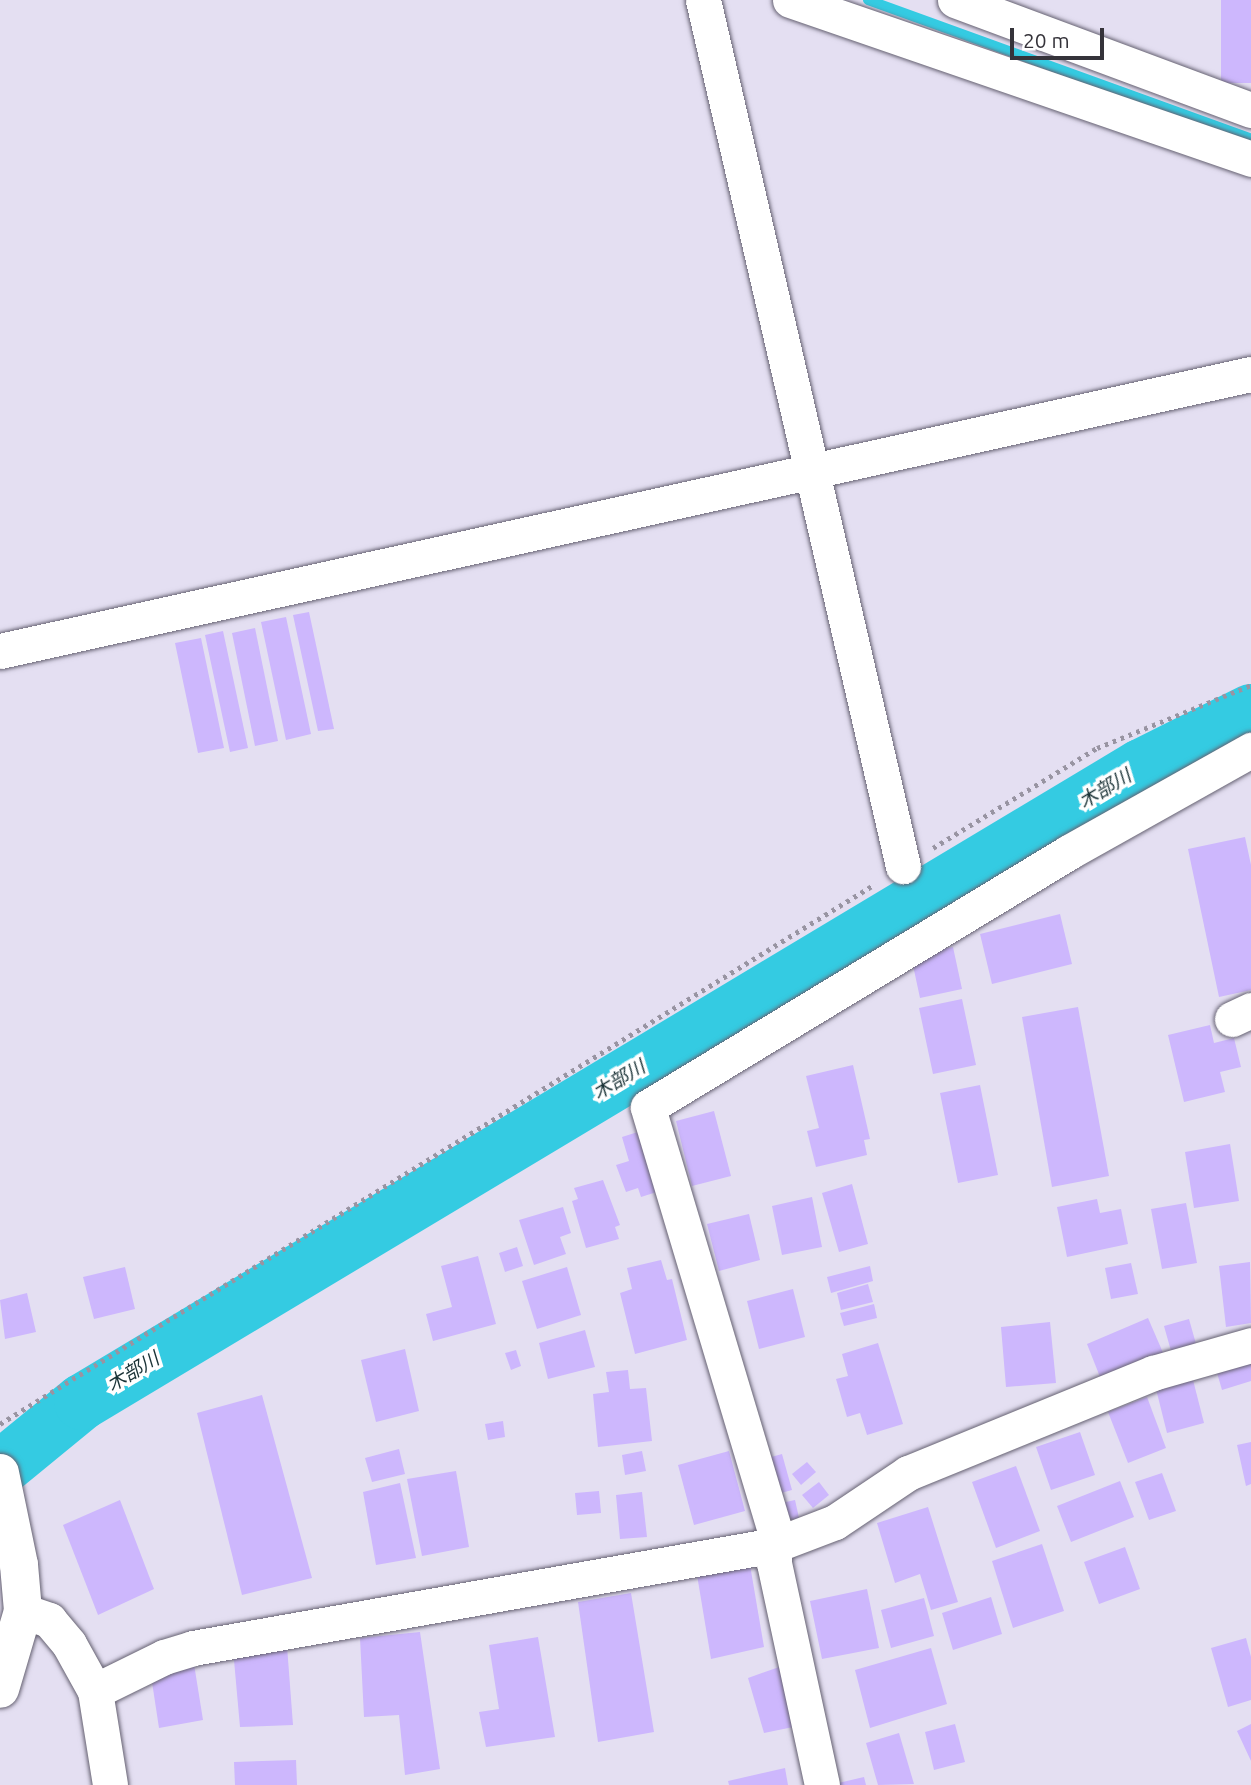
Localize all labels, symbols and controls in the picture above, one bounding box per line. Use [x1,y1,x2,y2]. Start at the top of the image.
scale bar [1013,14,1108,58]
text: 20 m [1023,28,1070,52]
water label: 木部川 [1075,765,1135,813]
water label: 木部川 [589,1056,649,1104]
water label: 木部川 [103,1348,163,1396]

